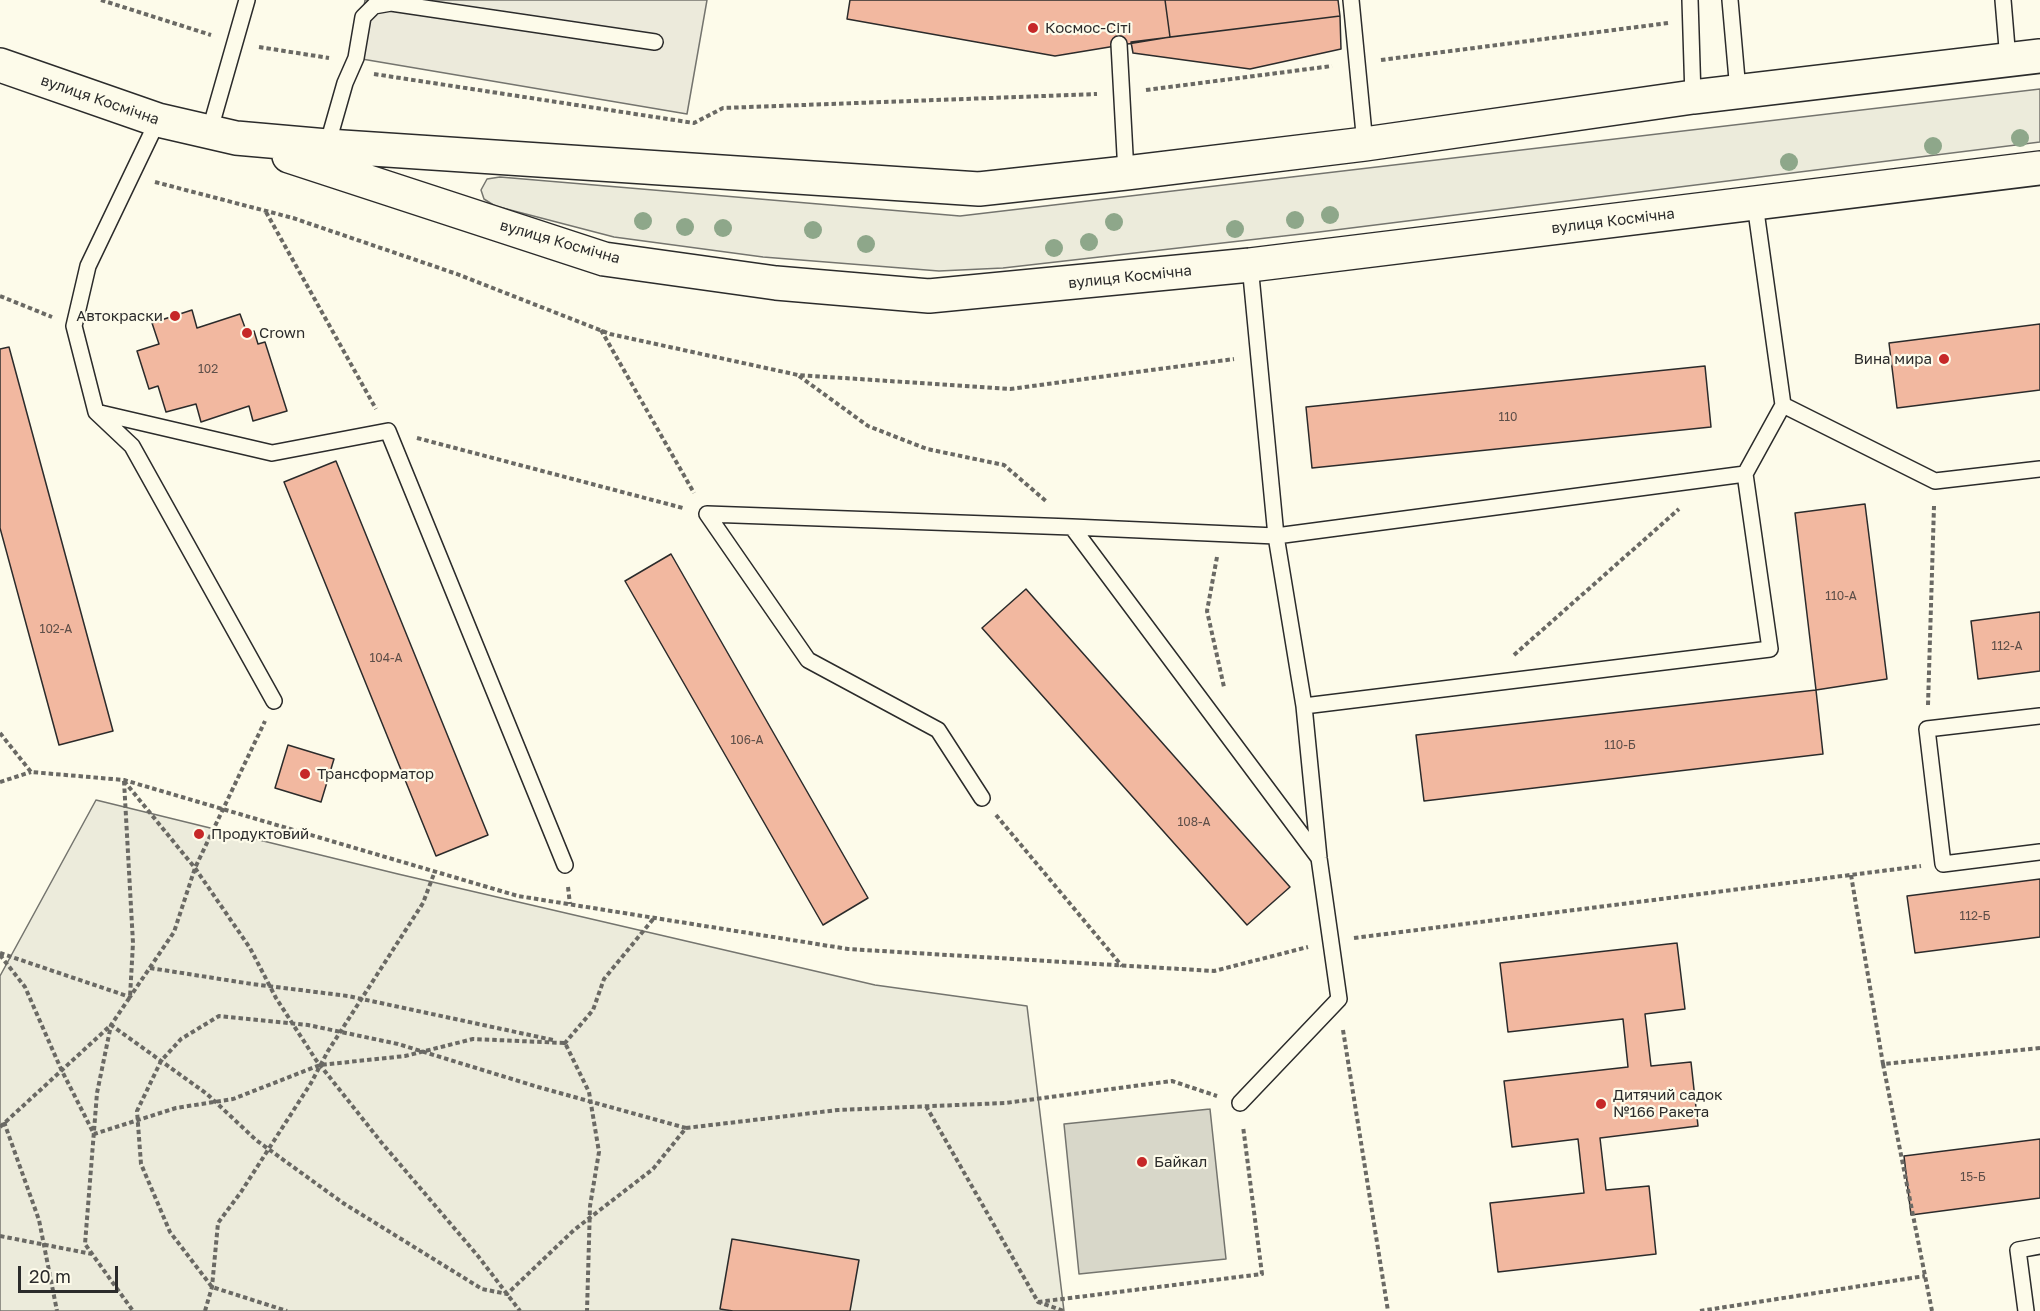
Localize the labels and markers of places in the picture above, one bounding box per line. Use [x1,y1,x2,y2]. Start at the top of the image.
place label: Космос-Сіті [1045,19,1132,37]
marker: Космос-Сіті [1026,21,1040,35]
place label: Автокраски [76,307,163,325]
marker: Автокраски [168,309,182,323]
place label: Crown [259,324,305,342]
marker: Crown [240,326,254,340]
place label: Вина мира [1854,350,1932,368]
marker: Вина мира [1937,352,1951,366]
place label: Трансформатор [317,765,434,783]
marker: Трансформатор [298,767,312,781]
place label: Продуктовий [211,825,309,843]
marker: Продуктовий [192,827,206,841]
place label: Дитячий садок №166 Ракета [1613,1086,1723,1121]
marker: Дитячий садок №166 Ракета [1594,1097,1608,1111]
place label: Байкал [1154,1153,1207,1171]
marker: Байкал [1135,1155,1149,1169]

